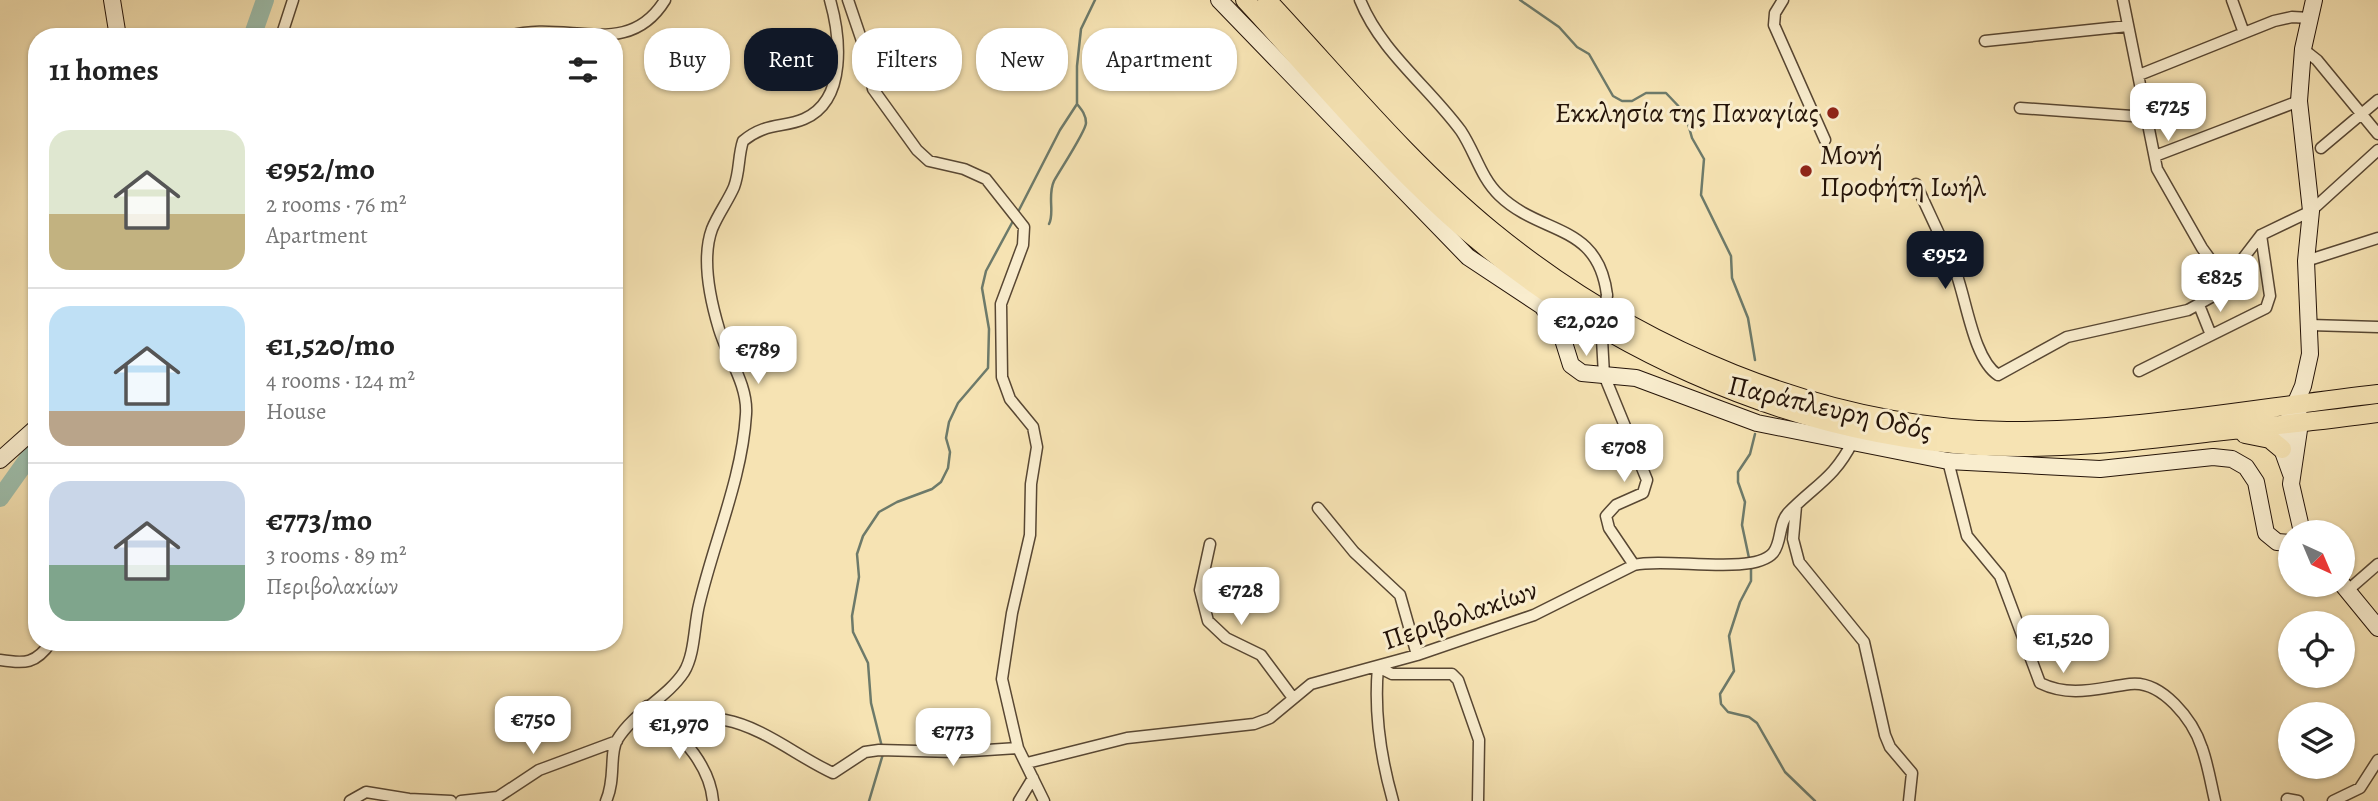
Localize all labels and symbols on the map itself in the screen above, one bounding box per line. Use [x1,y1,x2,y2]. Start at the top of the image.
pin: €725 [2127,83,2209,143]
place label: Εκκλησία της Παναγίας [1555,94,1819,132]
marker: Εκκλησία της Παναγίας [1825,105,1841,121]
place label: Μονή Προφήτη Ιωήλ [1820,136,1986,206]
marker: Μονή Προφήτη Ιωήλ [1798,163,1814,179]
pin: €952 [1904,232,1986,291]
pin: €825 [2179,254,2261,314]
pin: €2,020 [1529,298,1643,358]
pin: €789 [717,326,799,386]
street label: Παράπλευρη Οδός [1724,366,1936,450]
pin: €708 [1583,424,1665,484]
north arrow [2278,520,2356,597]
pin: €728 [1200,568,1282,627]
street label: Περιβολακίων [1378,571,1542,659]
pin: €1,520 [2006,616,2120,675]
pin: €750 [492,696,574,756]
pin: €1,970 [622,702,736,761]
pin: €773 [912,708,994,768]

